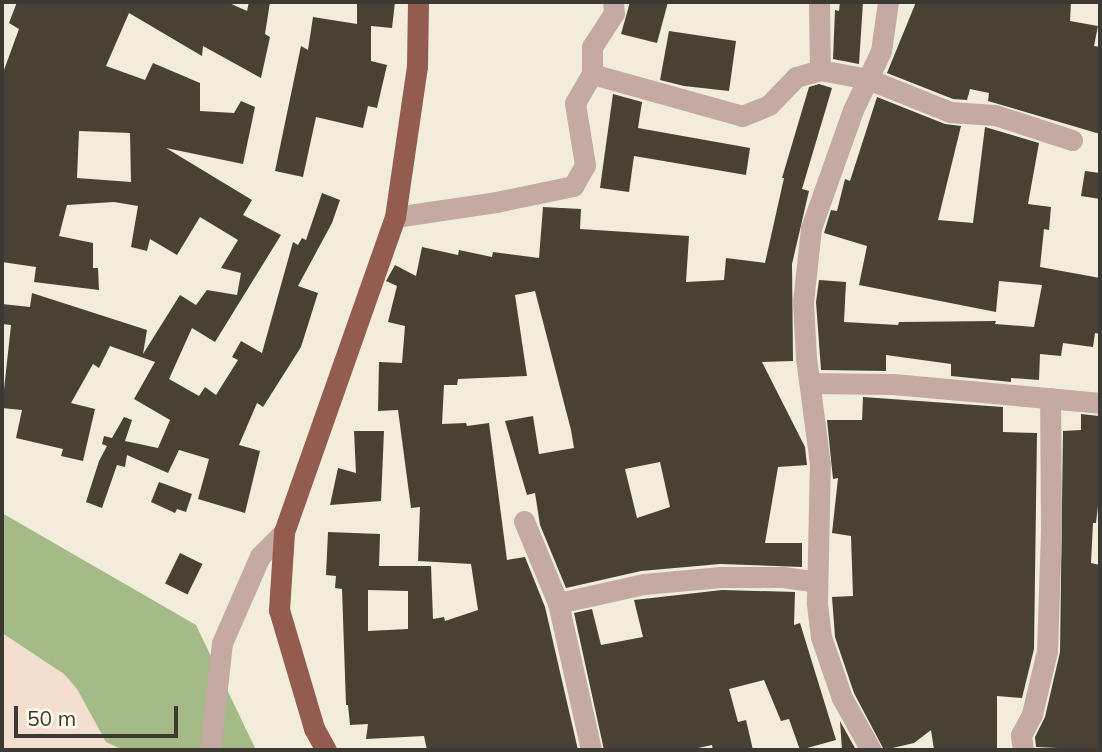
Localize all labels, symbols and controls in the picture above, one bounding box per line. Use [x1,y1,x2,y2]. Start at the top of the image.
scale bar [18,692,182,736]
text: 50 m [27,705,76,731]

